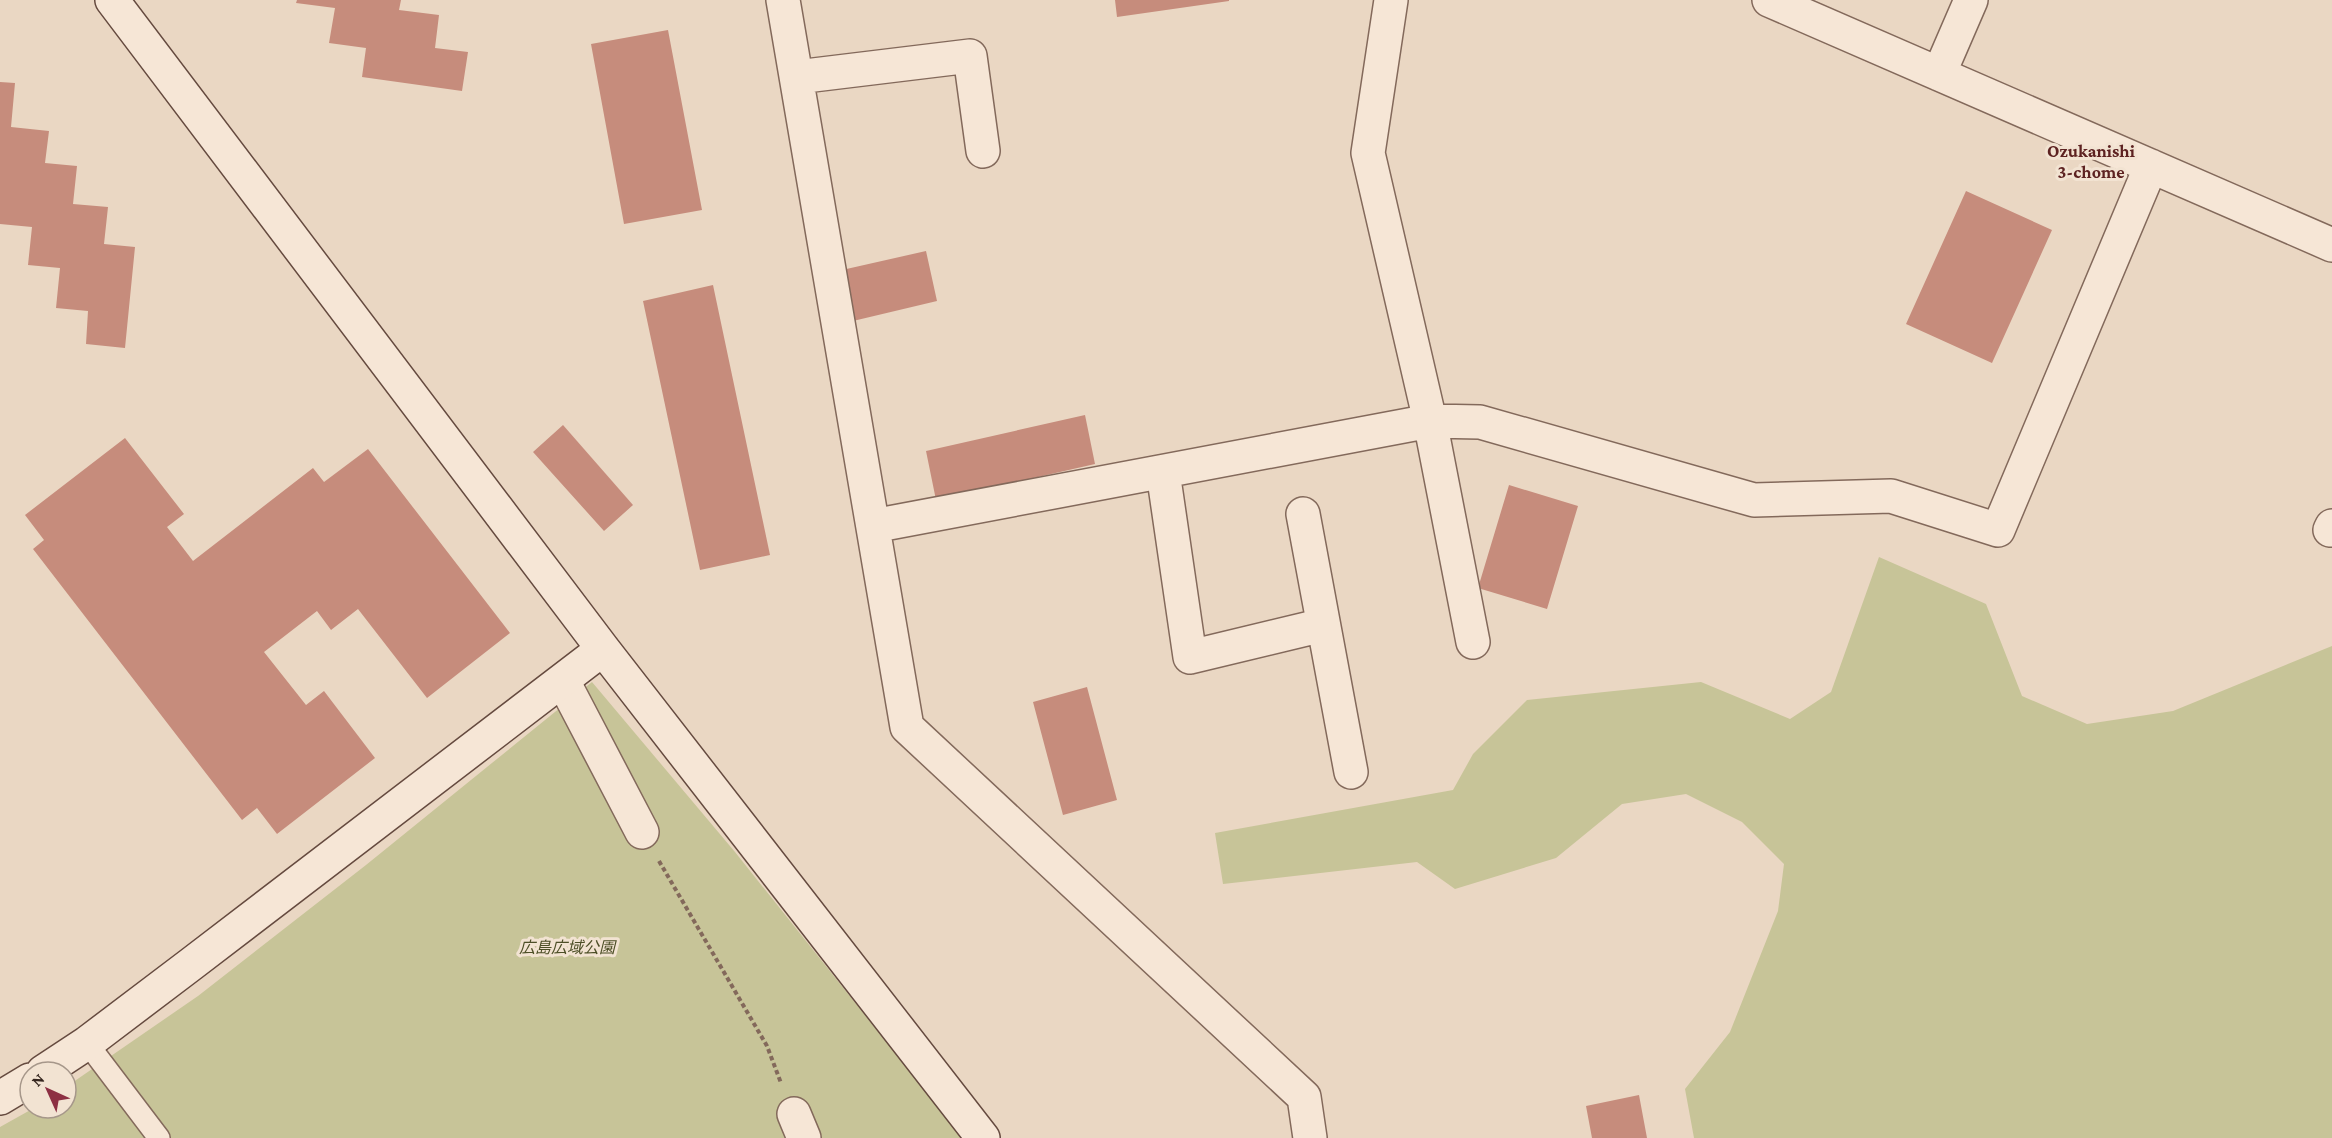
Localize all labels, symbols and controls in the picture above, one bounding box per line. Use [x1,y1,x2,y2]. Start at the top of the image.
district label: Ozukanishi 3-chome [2047,141,2136,182]
park label: 広島広域公園 [519,939,617,956]
north arrow [18,1060,78,1120]
text: N [28,1070,48,1090]

